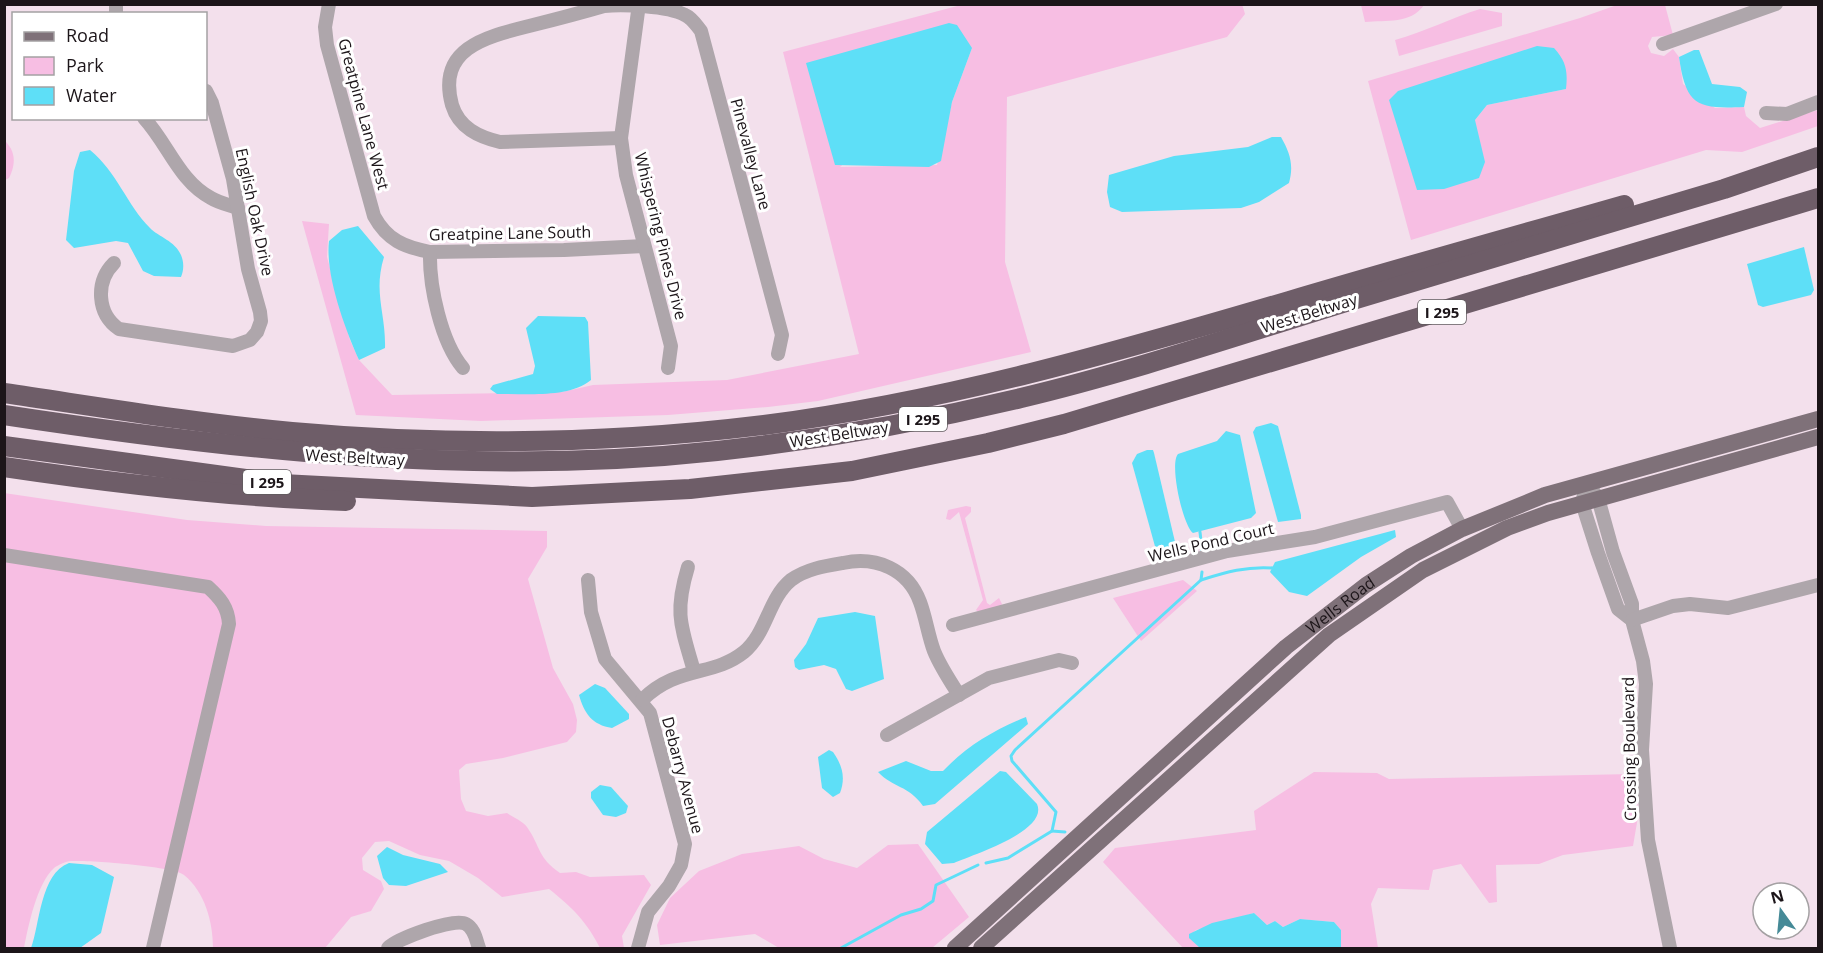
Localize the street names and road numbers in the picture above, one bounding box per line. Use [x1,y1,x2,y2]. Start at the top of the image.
street label: Greatpine Lane West [333,36,395,192]
street label: Pinevalley Lane [726,96,776,212]
street label: English Oak Drive [231,146,279,278]
street label: Whispering Pines Drive [630,150,692,322]
street label: Greatpine Lane South [429,221,591,245]
street label: West Beltway [1258,288,1361,338]
road number: I 295 [1418,300,1466,324]
road number: I 295 [899,407,947,431]
street label: West Beltway [788,415,891,453]
street label: West Beltway [305,443,406,471]
road number: I 295 [243,470,291,494]
street label: Wells Pond Court [1146,517,1276,567]
street label: Wells Road [1301,571,1379,639]
street label: Crossing Boulevard [1617,677,1641,821]
street label: Debarry Avenue [657,714,709,836]

